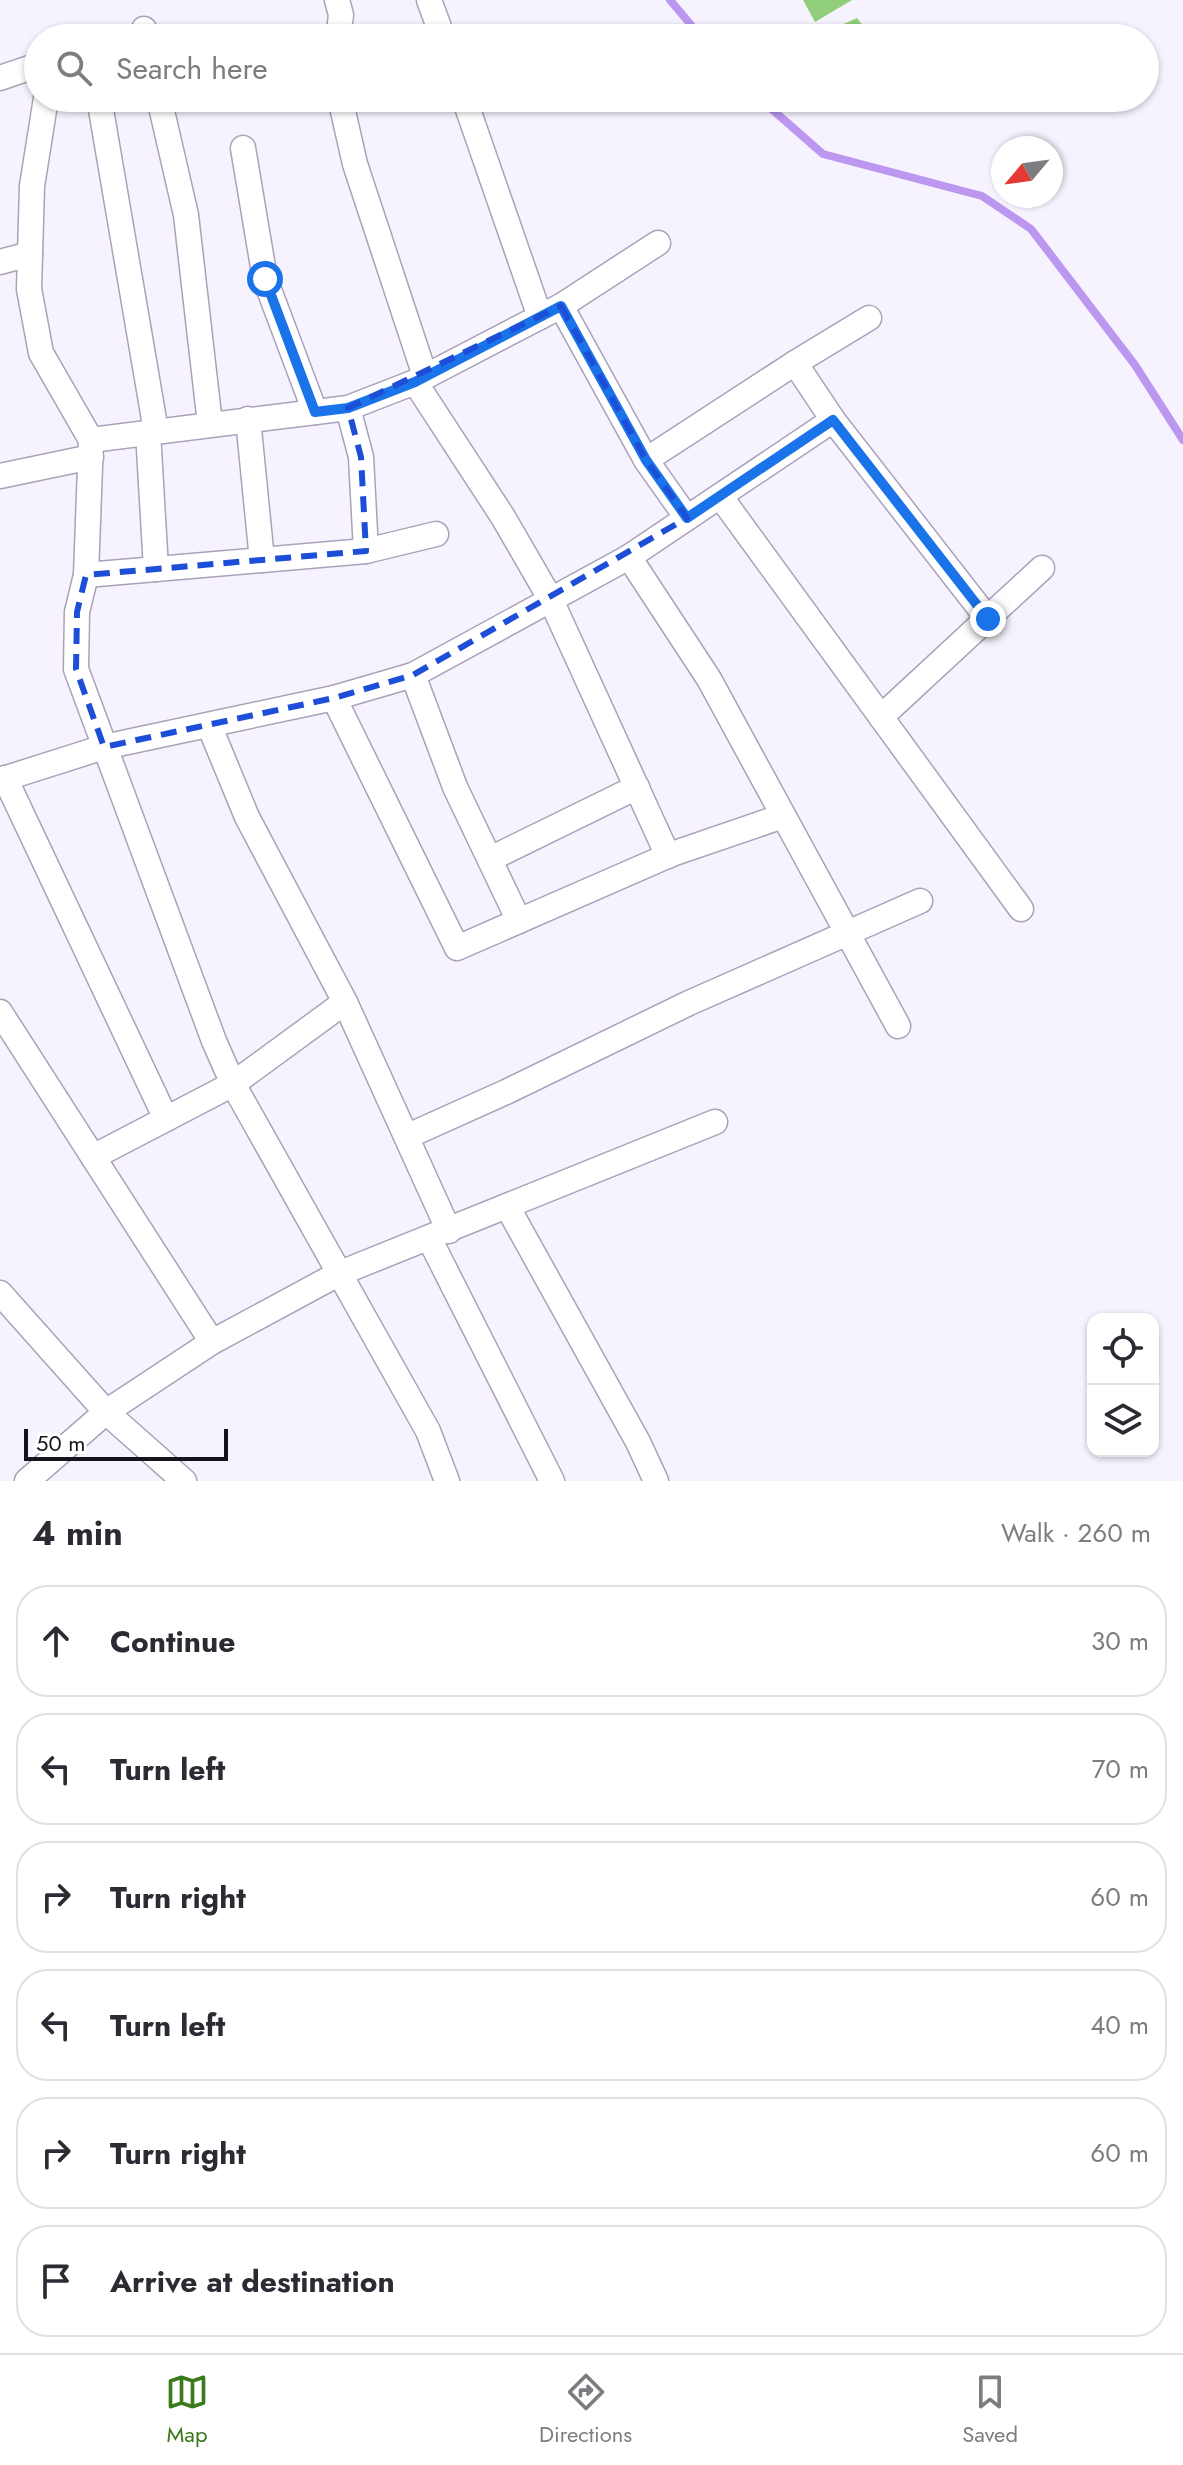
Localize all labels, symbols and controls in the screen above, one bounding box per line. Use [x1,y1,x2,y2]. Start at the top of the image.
search box [24,24,1159,112]
icon: search [52,46,96,90]
text: Search here [116,47,268,90]
north arrow [991,136,1063,208]
route start [247,261,283,297]
route end [970,601,1006,637]
map controls [1087,1313,1159,1457]
button: locate [1087,1313,1159,1385]
button: layers [1087,1385,1159,1457]
scale bar [24,1425,228,1461]
text: 50 m [36,1427,85,1459]
text: 4 min [32,1509,123,1558]
text: Walk · 260 m [1001,1514,1151,1552]
icon: ahead [34,1619,78,1663]
text: Continue [110,1620,236,1663]
text: 30 m [1091,1622,1149,1660]
icon: left [34,1747,78,1791]
text: Turn left [110,1748,225,1791]
text: 70 m [1092,1750,1149,1788]
icon: right [34,1875,78,1919]
text: Turn right [110,1876,246,1919]
text: 60 m [1090,1878,1149,1916]
icon: left [34,2003,78,2047]
text: Turn left [110,2004,225,2047]
text: 40 m [1090,2006,1149,2044]
icon: right [34,2131,78,2175]
text: Turn right [110,2132,246,2175]
text: 60 m [1090,2134,1149,2172]
icon: arrive [34,2259,78,2303]
text: Arrive at destination [110,2260,395,2303]
tab: Map [165,2370,209,2450]
tab: Directions [539,2370,632,2450]
tab: Saved [962,2370,1018,2450]

